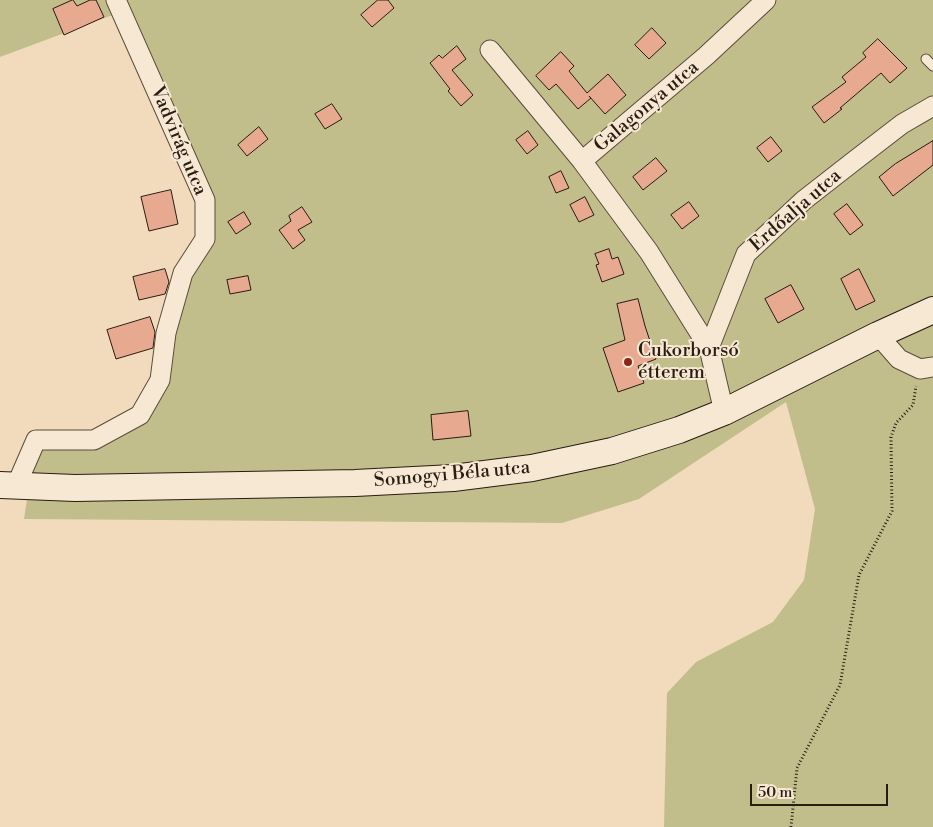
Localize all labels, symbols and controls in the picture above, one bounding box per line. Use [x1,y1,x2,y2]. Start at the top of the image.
street label: Galagonya utca [590,57,704,157]
street label: Vadvirág utca [145,83,211,199]
street label: Erdőalja utca [745,165,847,257]
place label: Cukorborsó étterem [638,340,739,384]
marker: Cukorborsó étterem [622,356,634,368]
street label: Somogyi Béla utca [373,457,531,493]
scale bar [753,774,890,806]
text: 50 m [758,783,792,802]

